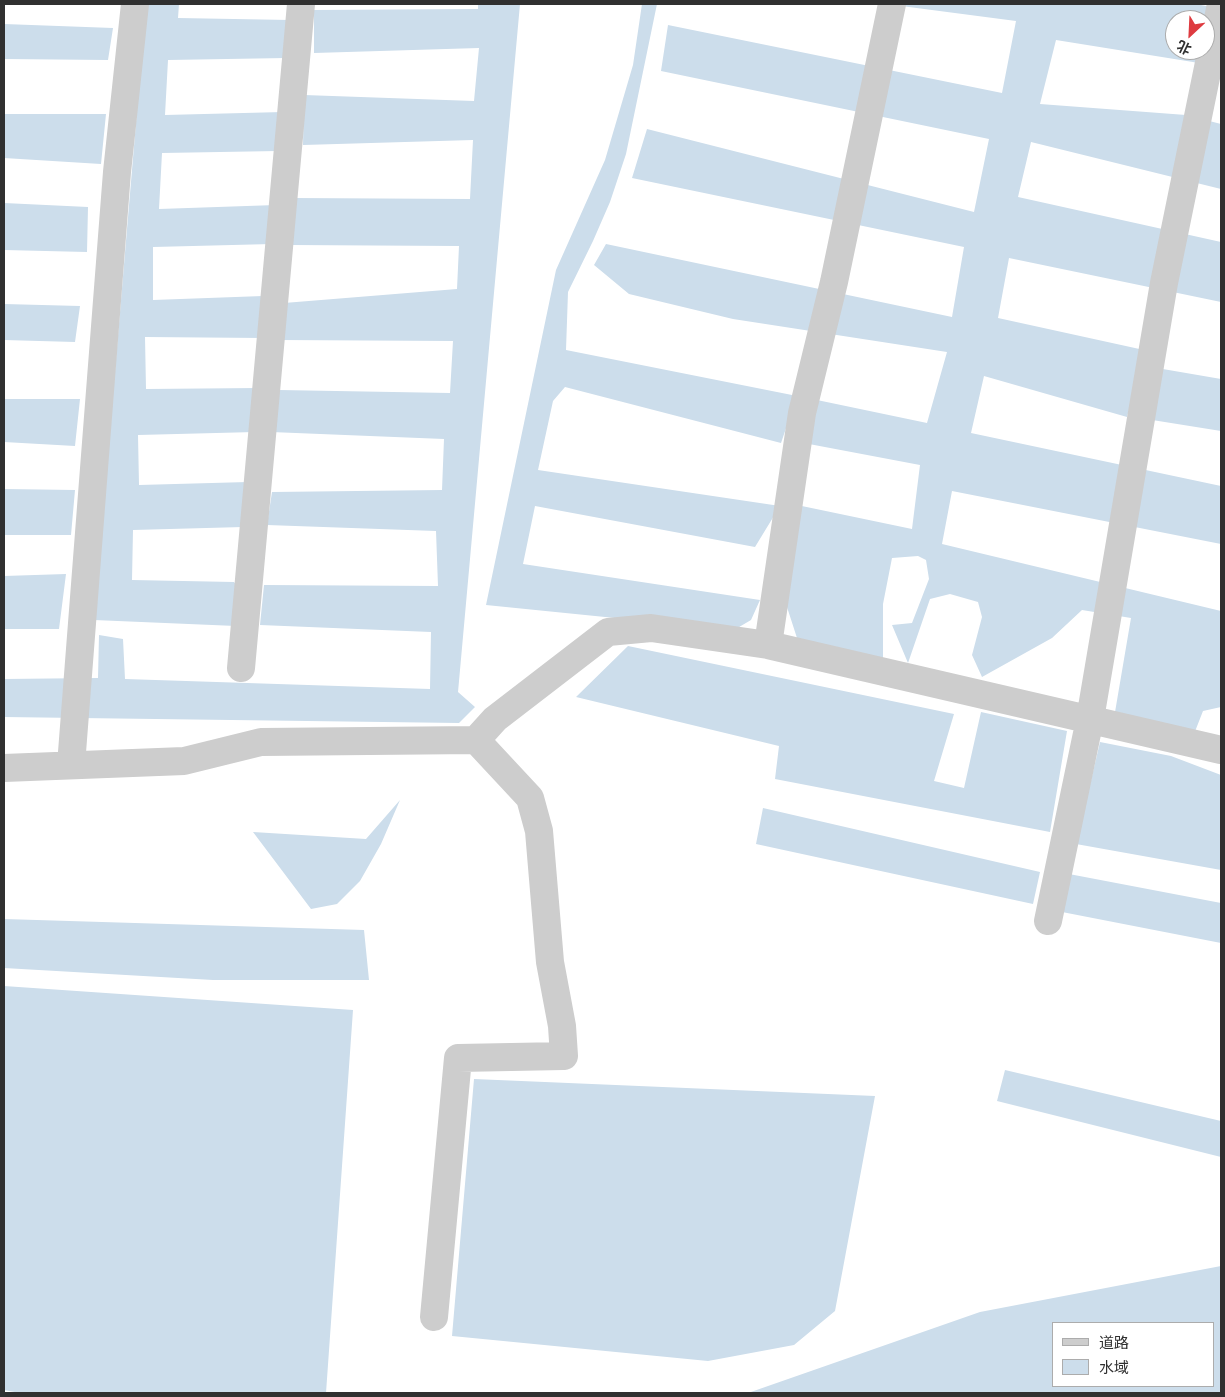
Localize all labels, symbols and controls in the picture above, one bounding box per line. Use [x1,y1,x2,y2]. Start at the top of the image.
north arrow [1165,10,1215,60]
text: 北 [1174,37,1194,60]
legend [1052,1322,1215,1387]
text: 道路 [1099,1332,1129,1352]
text: 水域 [1099,1357,1129,1377]

